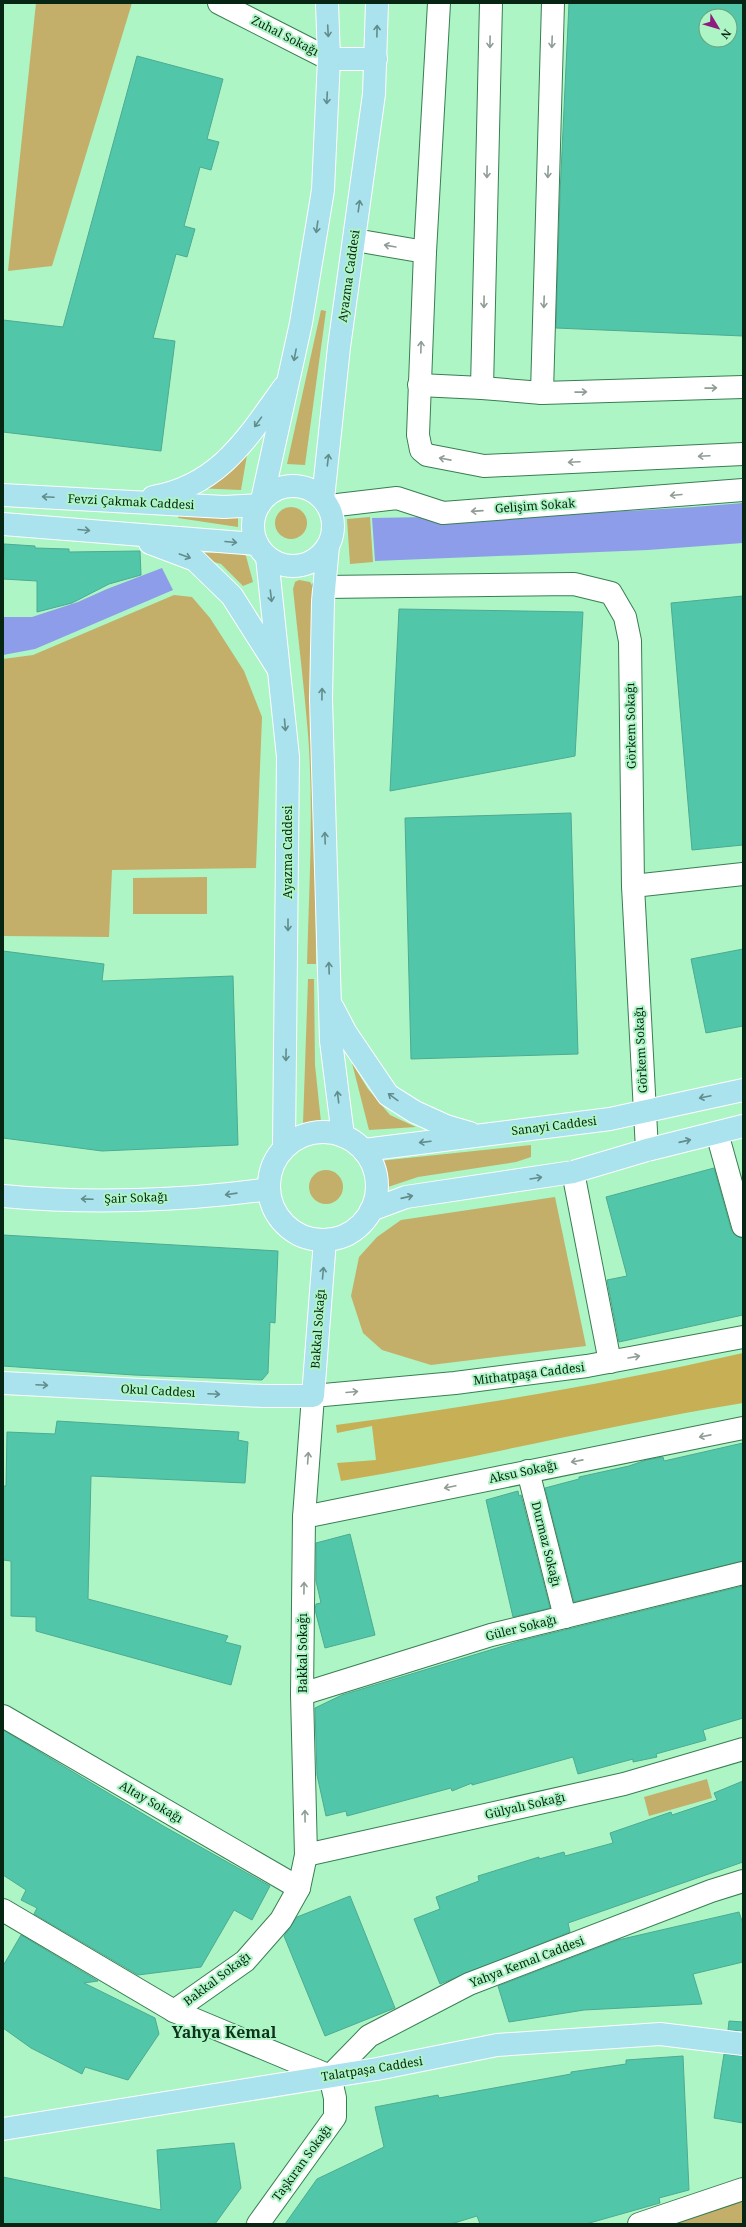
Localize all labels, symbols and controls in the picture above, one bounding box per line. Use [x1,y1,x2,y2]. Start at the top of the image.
north arrow [698,8,738,48]
street label: Zuhal Sokağı [249,11,322,60]
one-way arrow [324,24,332,37]
one-way arrow [373,25,381,38]
text: N [717,26,735,43]
one-way arrow [487,35,494,48]
one-way arrow [548,35,555,48]
one-way arrow [324,91,331,104]
one-way arrow [484,165,491,178]
one-way arrow [544,165,552,178]
one-way arrow [355,200,363,213]
one-way arrow [313,220,321,233]
street label: Ayazma Caddesi [334,228,363,323]
one-way arrow [384,241,397,249]
one-way arrow [480,295,488,308]
one-way arrow [540,295,548,308]
one-way arrow [417,341,425,354]
one-way arrow [290,348,298,361]
one-way arrow [704,384,717,392]
one-way arrow [574,388,587,395]
one-way arrow [254,417,262,428]
one-way arrow [698,452,711,459]
one-way arrow [324,454,332,467]
one-way arrow [439,455,452,463]
one-way arrow [568,458,581,465]
street label: Fevzi Çakmak Caddesi [67,490,195,513]
one-way arrow [670,492,683,499]
one-way arrow [42,494,55,501]
street label: Gelişim Sokak [494,494,577,517]
one-way arrow [471,507,484,514]
one-way arrow [77,527,90,534]
one-way arrow [224,539,237,546]
one-way arrow [179,553,191,561]
one-way arrow [267,589,275,602]
street label: Görkem Sokağı [621,683,640,769]
one-way arrow [318,688,325,701]
one-way arrow [281,718,289,731]
street label: Ayazma Caddesi [279,805,296,899]
one-way arrow [321,832,329,845]
one-way arrow [284,918,292,931]
one-way arrow [325,962,333,975]
street label: Görkem Sokağı [630,1006,651,1094]
one-way arrow [282,1048,290,1061]
one-way arrow [334,1091,342,1104]
one-way arrow [387,1093,398,1101]
one-way arrow [698,1094,711,1102]
street label: Sanayi Caddesi [510,1112,598,1139]
one-way arrow [678,1137,691,1144]
one-way arrow [418,1138,431,1146]
one-way arrow [529,1174,542,1182]
street label: Şair Sokağı [104,1188,168,1207]
one-way arrow [225,1190,238,1198]
one-way arrow [400,1193,413,1201]
one-way arrow [81,1195,94,1203]
one-way arrow [319,1267,326,1280]
street label: Bakkal Sokağı [306,1288,329,1369]
one-way arrow [627,1353,640,1361]
street label: Mithatpaşa Caddesi [472,1358,586,1389]
street label: Okul Caddesı [120,1380,196,1401]
one-way arrow [35,1381,48,1389]
one-way arrow [345,1389,358,1396]
one-way arrow [207,1390,220,1397]
one-way arrow [699,1432,712,1440]
one-way arrow [304,1452,311,1465]
street label: Aksu Sokağı [487,1456,559,1487]
one-way arrow [571,1457,584,1465]
one-way arrow [444,1483,457,1491]
street label: Durmaz Sokağı [528,1500,565,1588]
one-way arrow [300,1582,307,1595]
street label: Güler Sokağı [484,1610,558,1645]
street label: Bakkal Sokağı [294,1613,311,1693]
street label: Altay Sokağı [117,1777,186,1827]
street label: Gülyalı Sokağı [483,1788,567,1823]
one-way arrow [301,1810,309,1823]
street label: Yahya Kemal Caddesi [466,1932,587,1992]
street label: Bakkal Sokağı [180,1948,254,2009]
district label: Yahya Kemal [172,2021,277,2043]
street label: Talatpaşa Caddesi [320,2052,424,2085]
street label: Taşkıran Sokağı [268,2121,335,2204]

